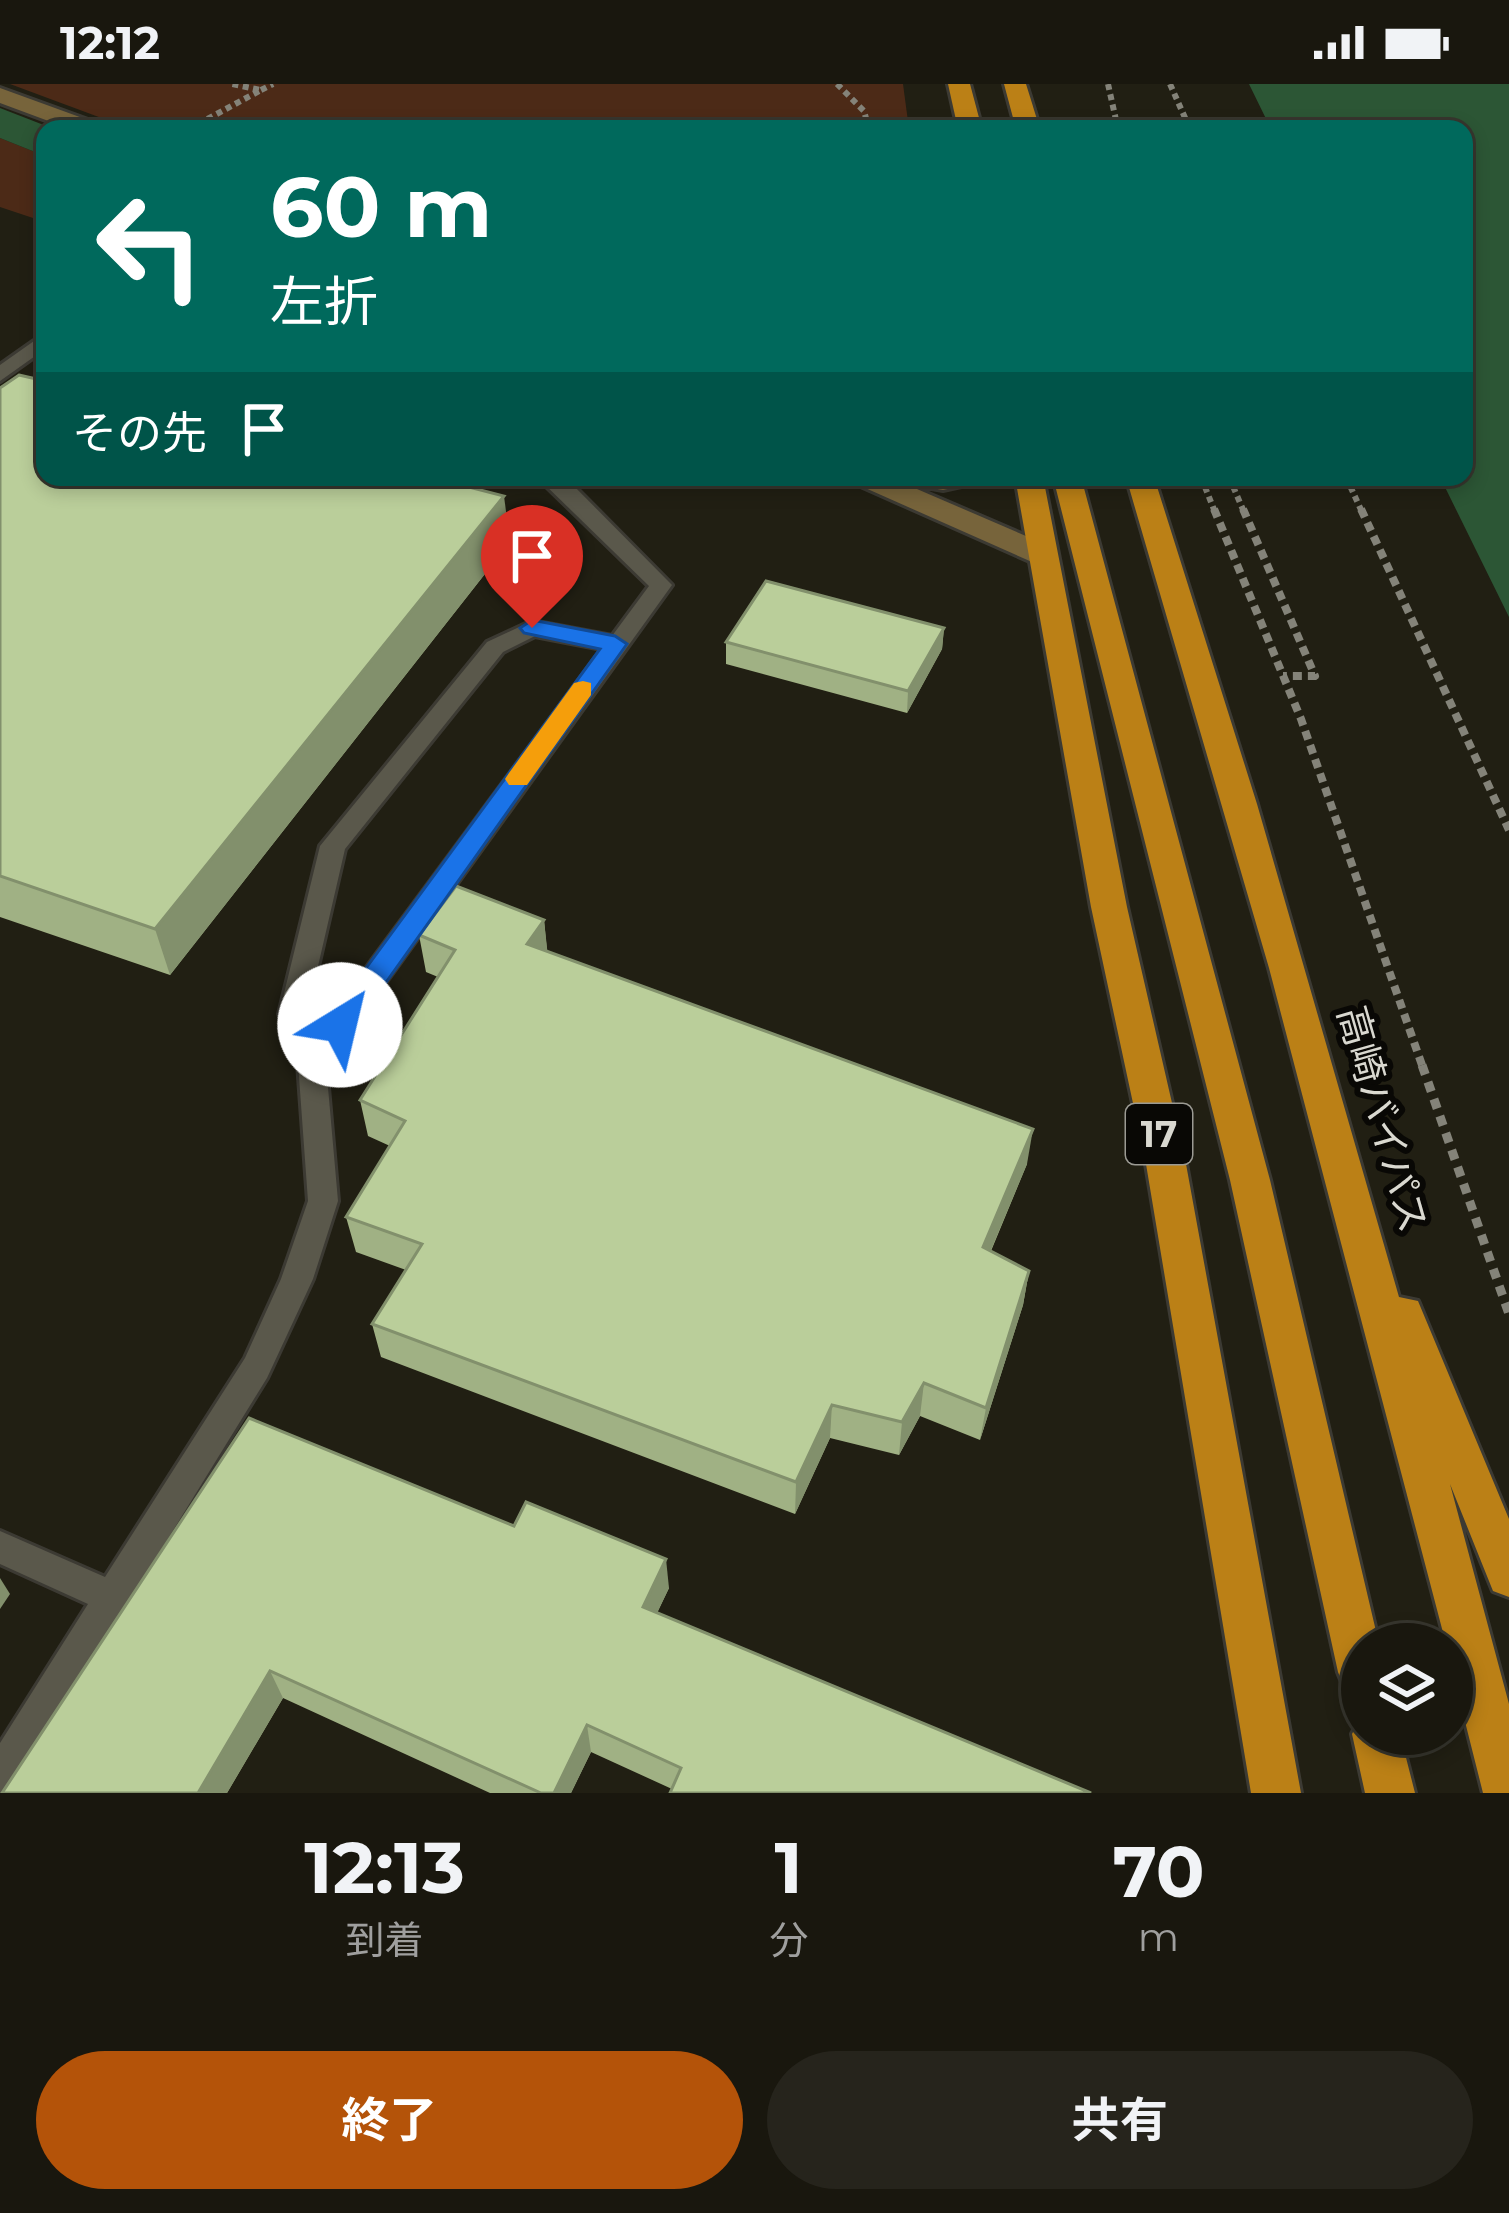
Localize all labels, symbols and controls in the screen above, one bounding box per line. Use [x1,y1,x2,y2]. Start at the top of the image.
text: 12:12 [60,15,160,70]
text: 60 m [270,156,492,258]
icon: left [72,168,228,324]
text: 左折 [270,269,378,335]
icon: arrive [231,396,297,462]
text: その先 [72,405,207,460]
pin [481,505,583,628]
icon: arrive [499,523,565,589]
position arrow [277,962,403,1088]
street label: 高崎バイパス [1328,1000,1438,1238]
road number: 17 [1126,1104,1192,1164]
map controls [1341,1623,1473,1755]
button: layers [1341,1623,1473,1755]
text: 12:13 [304,1823,465,1911]
text: 1 [775,1823,803,1911]
text: 70 [1113,1827,1205,1915]
text: m [1138,1913,1179,1961]
text: 到着 [346,1916,424,1964]
text: 分 [769,1916,808,1964]
button: 終了 [36,2051,743,2189]
button: 共有 [767,2051,1473,2189]

